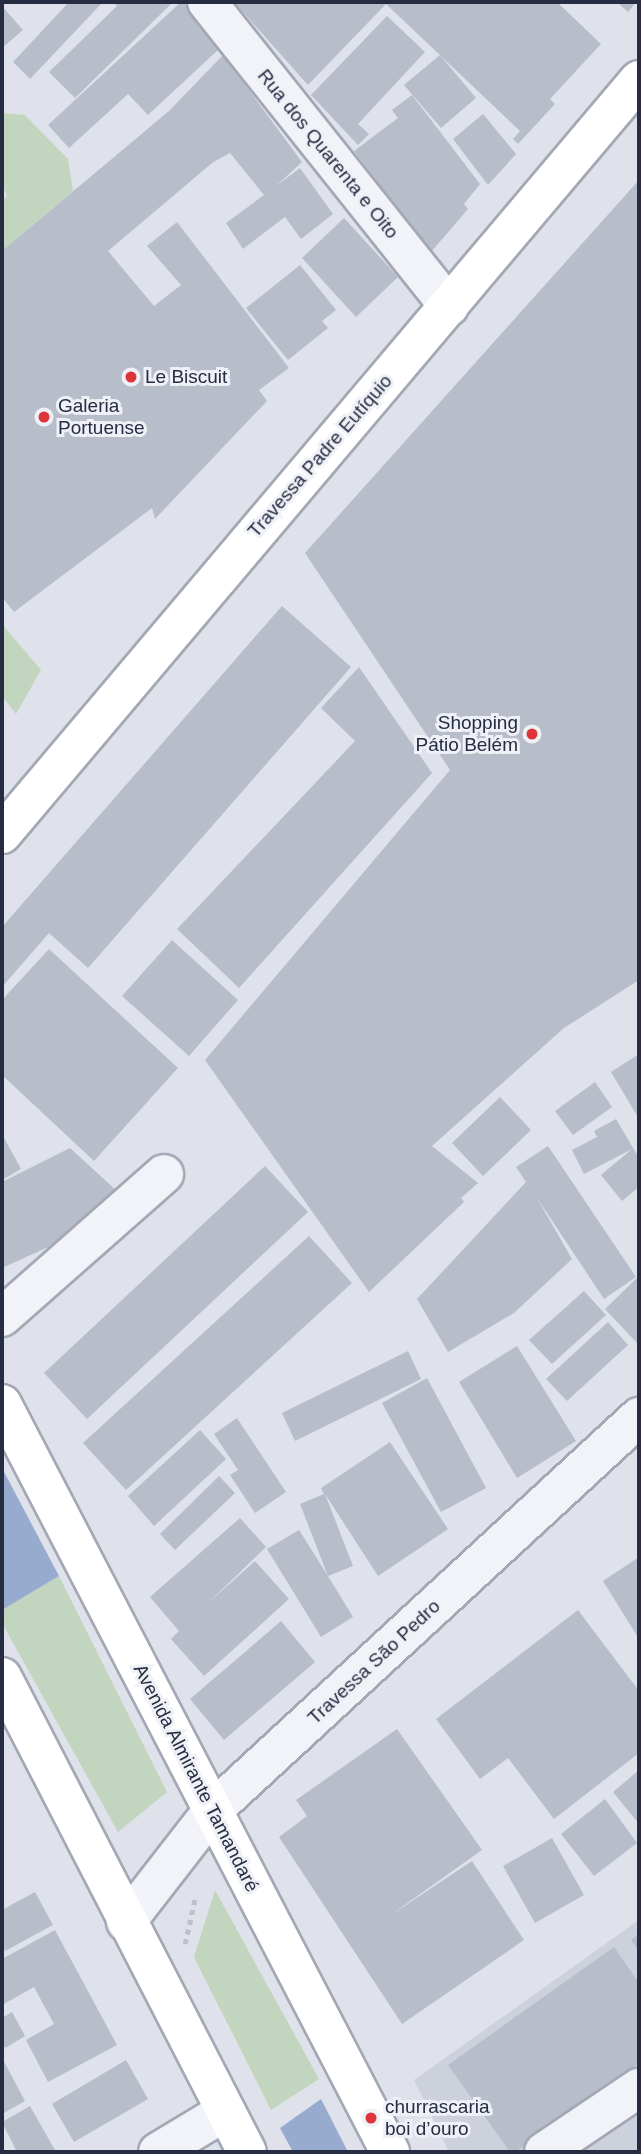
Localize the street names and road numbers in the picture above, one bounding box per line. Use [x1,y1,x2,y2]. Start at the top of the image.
street label: Rua dos Quarenta e Oito [253,65,403,243]
street label: Travessa Padre Eutíquio [243,370,397,542]
street label: Travessa São Pedro [303,1595,445,1729]
street label: Avenida Almirante Tamandaré [128,1660,264,1896]

